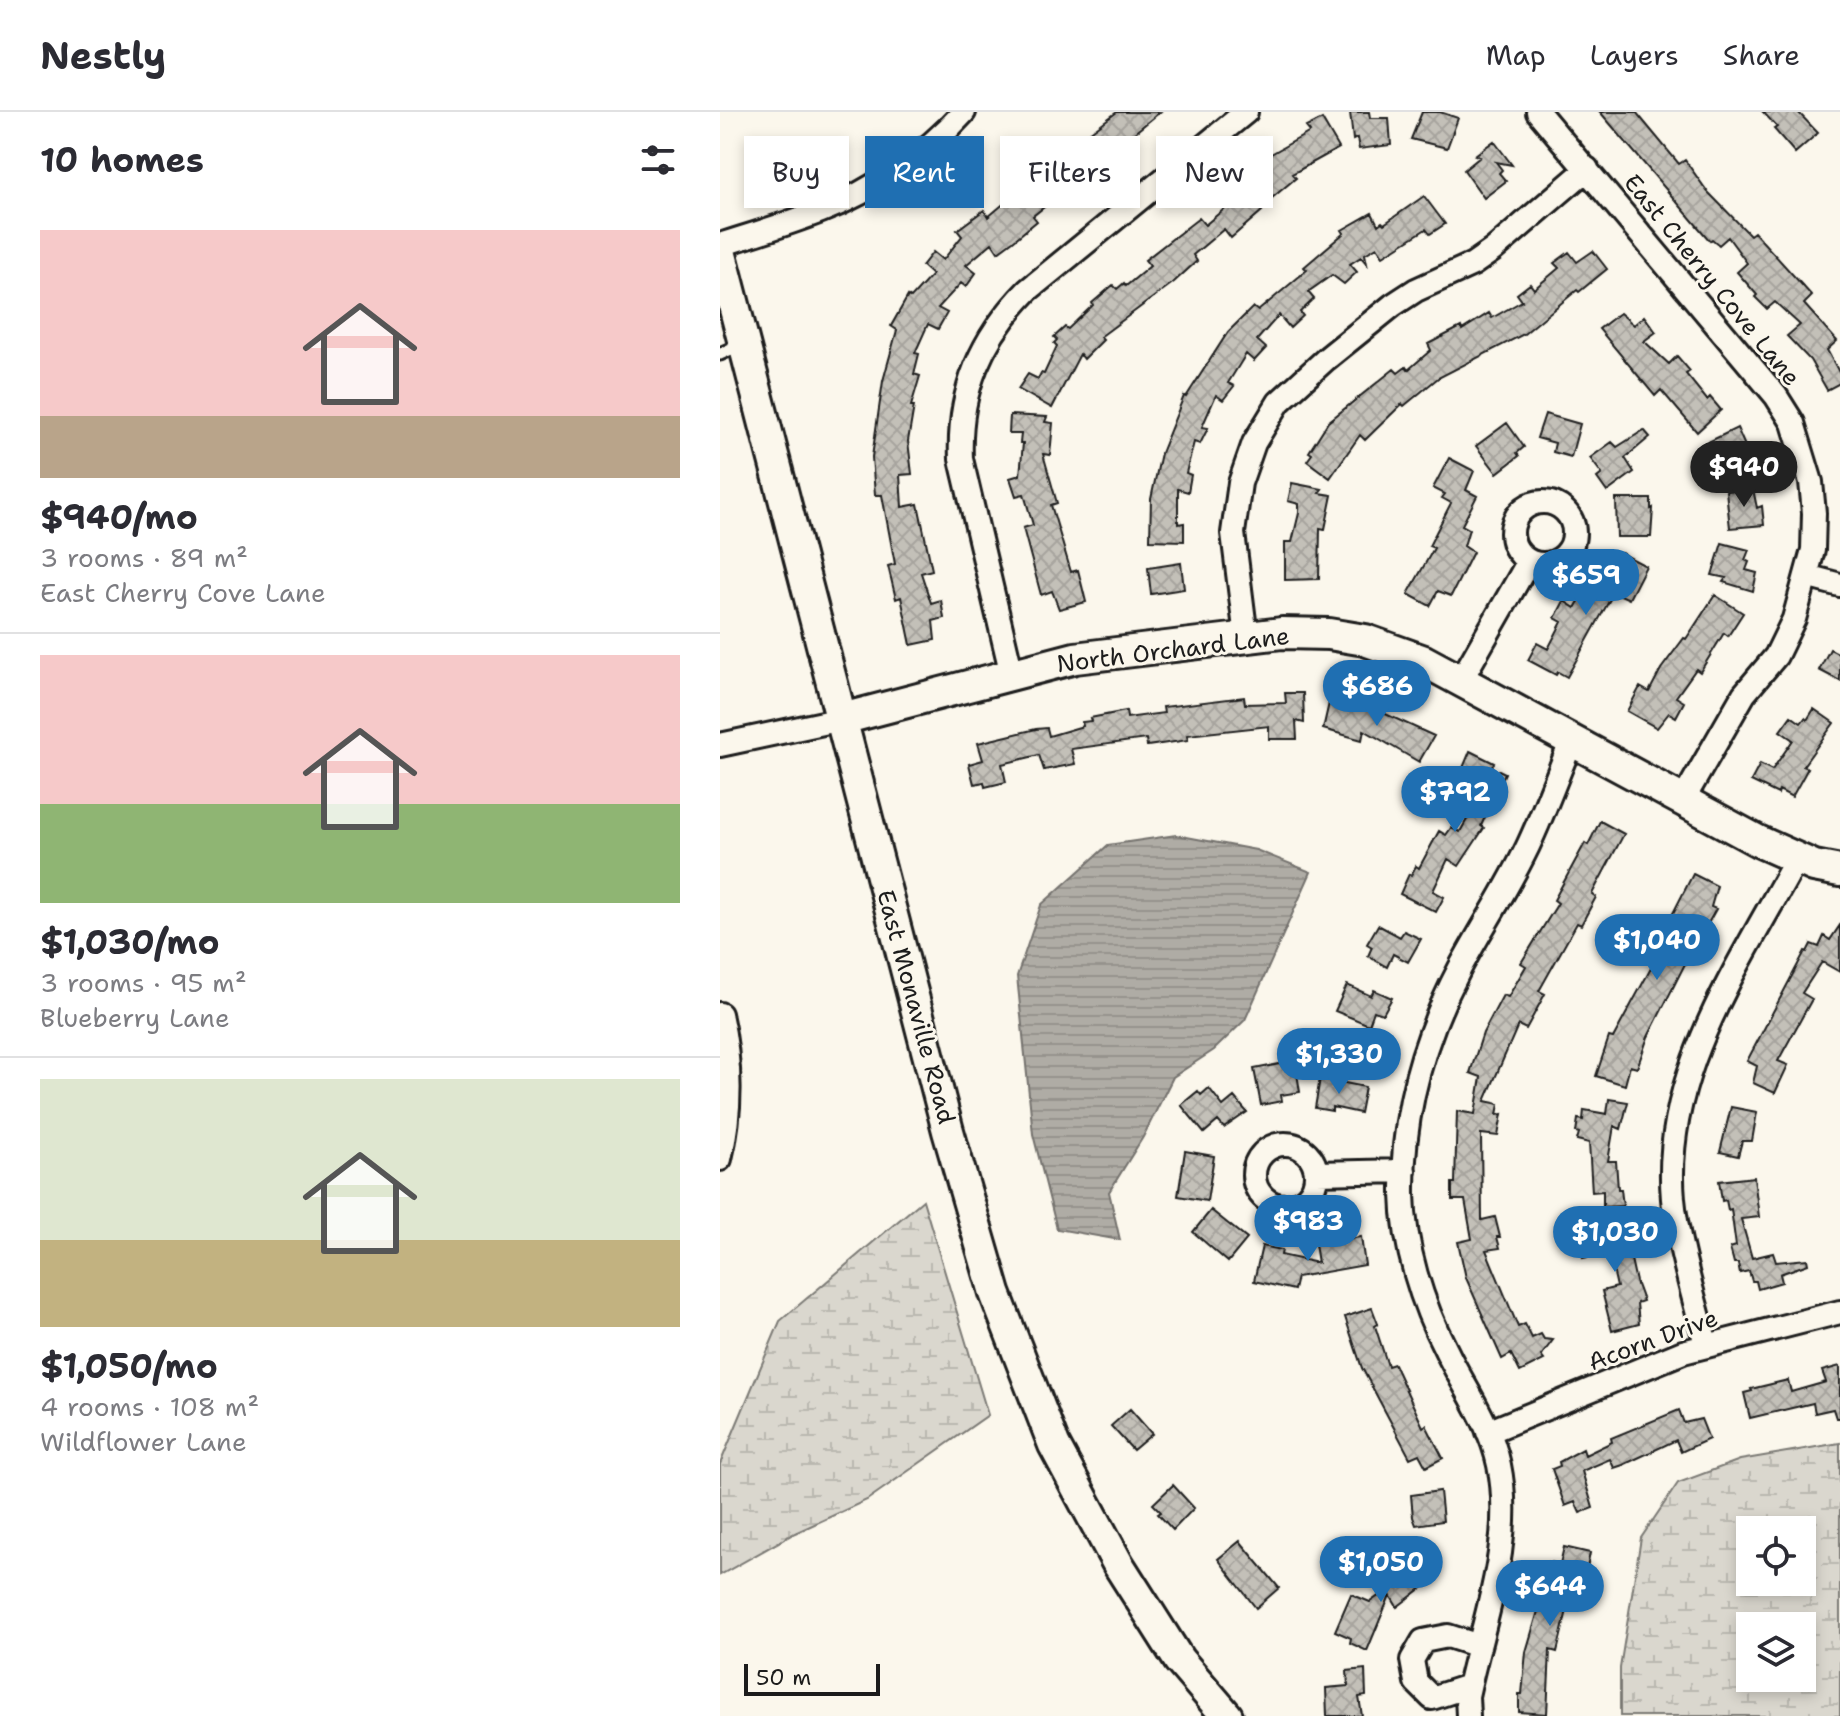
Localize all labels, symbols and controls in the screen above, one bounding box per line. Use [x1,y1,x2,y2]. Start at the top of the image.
text: Nestly [40,30,166,81]
text: Map [1486,36,1546,74]
text: Layers [1590,36,1679,74]
text: Share [1723,36,1800,74]
chip: Buy [744,136,849,208]
chip: Rent [865,136,984,208]
chip: Filters [1000,136,1140,208]
chip: New [1156,136,1273,208]
text: 10 homes [40,137,204,183]
icon: filters [636,138,680,182]
street label: East Cherry Cove Lane [1617,167,1807,393]
icon: home [288,282,432,426]
pin: $940 [1697,441,1791,509]
text: $940 [1708,449,1780,484]
text: $940/mo [40,494,198,540]
text: 3 rooms · 89 m² [40,540,248,575]
pin: $659 [1539,549,1633,617]
text: $659 [1551,557,1621,592]
text: East Cherry Cove Lane [40,575,326,610]
street label: North Orchard Lane [1055,620,1291,680]
pin: $686 [1330,660,1424,728]
text: $686 [1341,668,1413,703]
icon: home [288,707,432,851]
pin: $792 [1408,766,1502,834]
text: $792 [1419,774,1491,809]
street label: East Monaville Road [869,886,963,1128]
pin: $1,040 [1592,914,1722,982]
text: $1,030/mo [40,919,220,965]
text: $1,040 [1613,922,1701,957]
text: 3 rooms · 95 m² [40,965,247,1000]
text: Blueberry Lane [40,1000,230,1035]
pin: $1,330 [1274,1028,1404,1096]
text: $1,330 [1295,1036,1383,1071]
icon: home [288,1131,432,1275]
pin: $983 [1261,1195,1355,1263]
text: $983 [1272,1203,1344,1238]
pin: $1,030 [1550,1206,1680,1274]
text: $1,030 [1571,1214,1659,1249]
street label: Acorn Drive [1584,1302,1722,1378]
text: $1,050/mo [40,1343,218,1389]
text: 4 rooms · 108 m² [40,1389,259,1424]
text: Wildflower Lane [40,1424,247,1459]
map controls [1736,1516,1816,1692]
button: locate [1736,1516,1816,1596]
pin: $1,050 [1316,1536,1446,1604]
text: $1,050 [1338,1544,1424,1579]
pin: $644 [1503,1560,1597,1628]
text: $644 [1514,1568,1586,1603]
button: layers [1736,1612,1816,1692]
scale bar [744,1660,880,1696]
text: 50 m [756,1663,811,1692]

